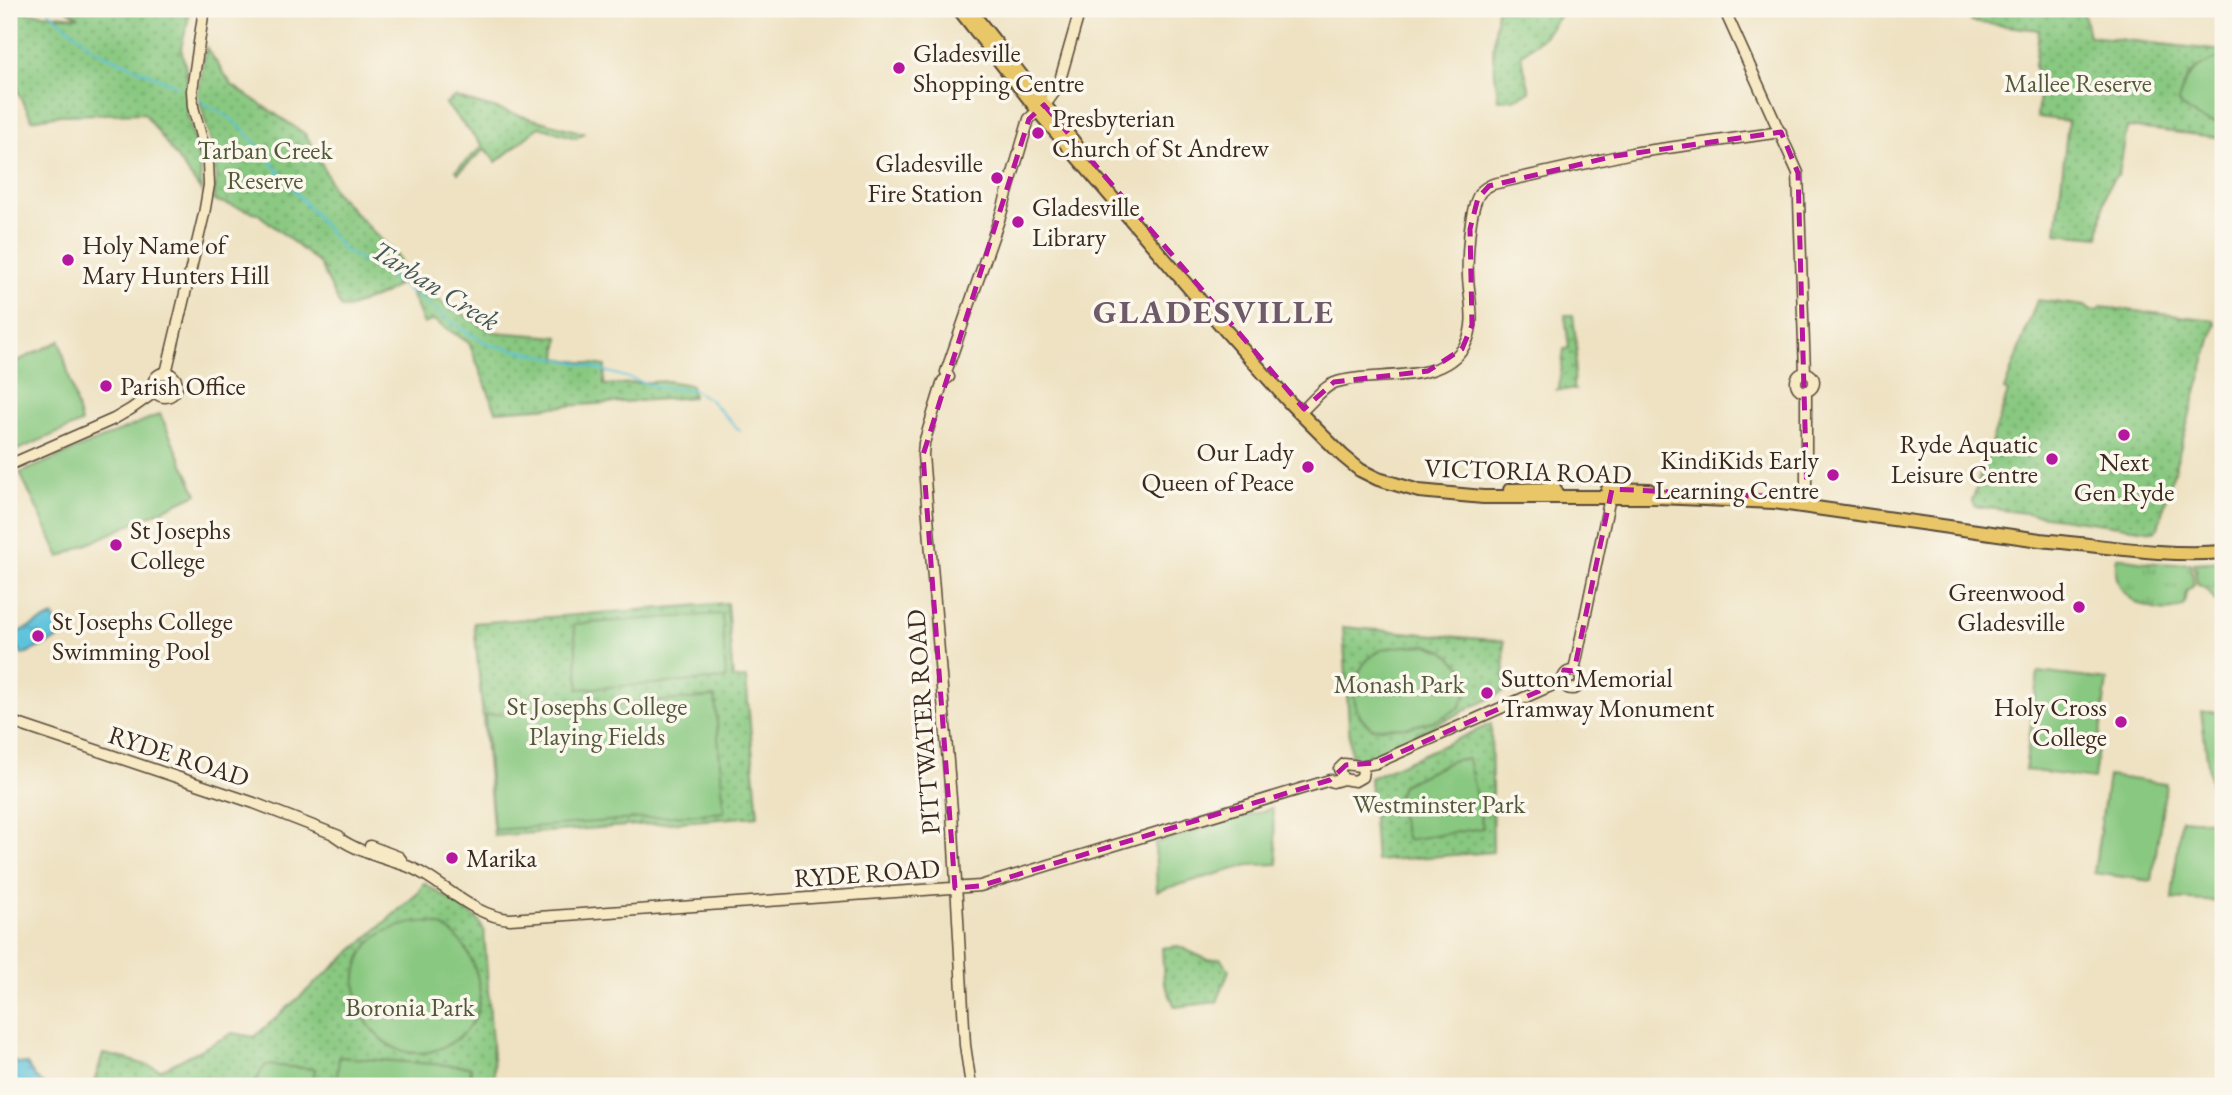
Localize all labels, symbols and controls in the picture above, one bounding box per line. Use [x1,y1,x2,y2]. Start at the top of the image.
place label: Gladesville Shopping Centre [913,36,1084,100]
marker: Gladesville Shopping Centre [891,60,907,76]
park label: Mallee Reserve [2004,66,2152,100]
place label: Presbyterian Church of St Andrew [1052,101,1269,165]
marker: Presbyterian Church of St Andrew [1030,125,1046,141]
park label: Tarban Creek Reserve [197,133,333,197]
place label: Gladesville Fire Station [868,146,983,210]
marker: Gladesville Fire Station [989,170,1005,186]
place label: Gladesville Library [1032,190,1140,254]
marker: Gladesville Library [1010,214,1026,230]
place label: Holy Name of Mary Hunters Hill [82,228,270,292]
water label: Tarban Creek [365,231,507,339]
marker: Holy Name of Mary Hunters Hill [60,252,76,268]
district label: GLADESVILLE [1093,290,1335,333]
place label: Parish Office [120,369,246,403]
marker: Parish Office [98,378,114,394]
place label: Ryde Aquatic Leisure Centre [1891,427,2038,491]
marker: Next Gen Ryde [2116,427,2132,443]
place label: Our Lady Queen of Peace [1141,435,1295,499]
place label: KindiKids Early Learning Centre [1655,443,1820,507]
place label: Next Gen Ryde [2074,445,2174,509]
street label: VICTORIA ROAD [1424,450,1632,492]
marker: Ryde Aquatic Leisure Centre [2044,451,2060,467]
marker: Our Lady Queen of Peace [1300,459,1316,475]
marker: KindiKids Early Learning Centre [1825,467,1841,483]
place label: St Josephs College [130,513,231,577]
marker: St Josephs College [108,537,124,553]
place label: Greenwood Gladesville [1948,575,2066,639]
marker: Greenwood Gladesville [2071,599,2087,615]
place label: St Josephs College Swimming Pool [52,604,233,668]
street label: PITTWATER ROAD [898,608,948,836]
marker: St Josephs College Swimming Pool [30,628,46,644]
place label: Sutton Memorial Tramway Monument [1501,661,1714,725]
park label: Monash Park [1333,667,1465,701]
marker: Sutton Memorial Tramway Monument [1479,685,1495,701]
park label: St Josephs College Playing Fields [507,689,687,753]
place label: Holy Cross College [1994,690,2107,754]
marker: Holy Cross College [2113,714,2129,730]
street label: RYDE ROAD [104,717,254,795]
park label: Westminster Park [1352,787,1526,821]
place label: Marika [466,841,538,875]
marker: Marika [444,850,460,866]
street label: RYDE ROAD [793,851,941,895]
park label: Boronia Park [345,990,476,1024]

